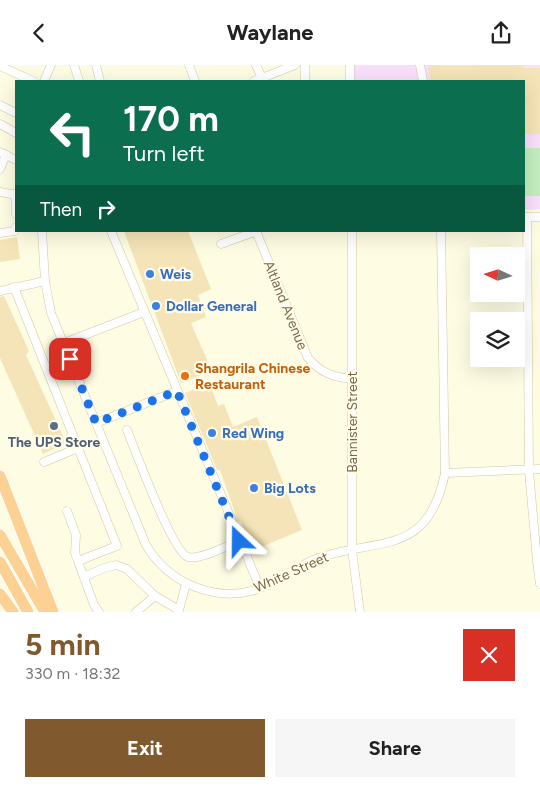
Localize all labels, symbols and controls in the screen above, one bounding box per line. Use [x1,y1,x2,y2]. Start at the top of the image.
icon: back [25,19,53,47]
text: Waylane [227,19,313,46]
icon: share [487,19,515,47]
text: 170 m [123,98,219,140]
icon: left [40,100,105,165]
text: Turn left [123,140,205,167]
icon: right [92,195,120,223]
text: Then [40,198,82,221]
north arrow [470,247,525,303]
map controls [470,247,525,367]
street label: Altland Avenue [260,258,311,353]
place label: Weis [160,266,192,283]
marker: Weis [144,268,156,280]
place label: Dollar General [166,298,257,315]
marker: Dollar General [150,300,162,312]
button: layers [470,312,525,367]
pin [49,338,91,380]
icon: arrive [56,345,84,373]
place label: Shangrila Chinese Restaurant [195,360,311,393]
marker: Shangrila Chinese Restaurant [179,370,191,382]
street label: Bannister Street [344,371,361,473]
marker: The UPS Store [48,420,60,432]
place label: Red Wing [222,425,284,442]
marker: Red Wing [206,427,218,439]
place label: The UPS Store [8,434,101,451]
place label: Big Lots [264,480,316,497]
marker: Big Lots [248,482,260,494]
position arrow [212,514,264,566]
street label: White Street [251,548,331,597]
text: 5 min [25,626,101,663]
button: close [463,629,515,681]
text: 330 m · 18:32 [25,664,120,683]
button: Exit [25,719,265,777]
button: Share [275,719,515,777]

